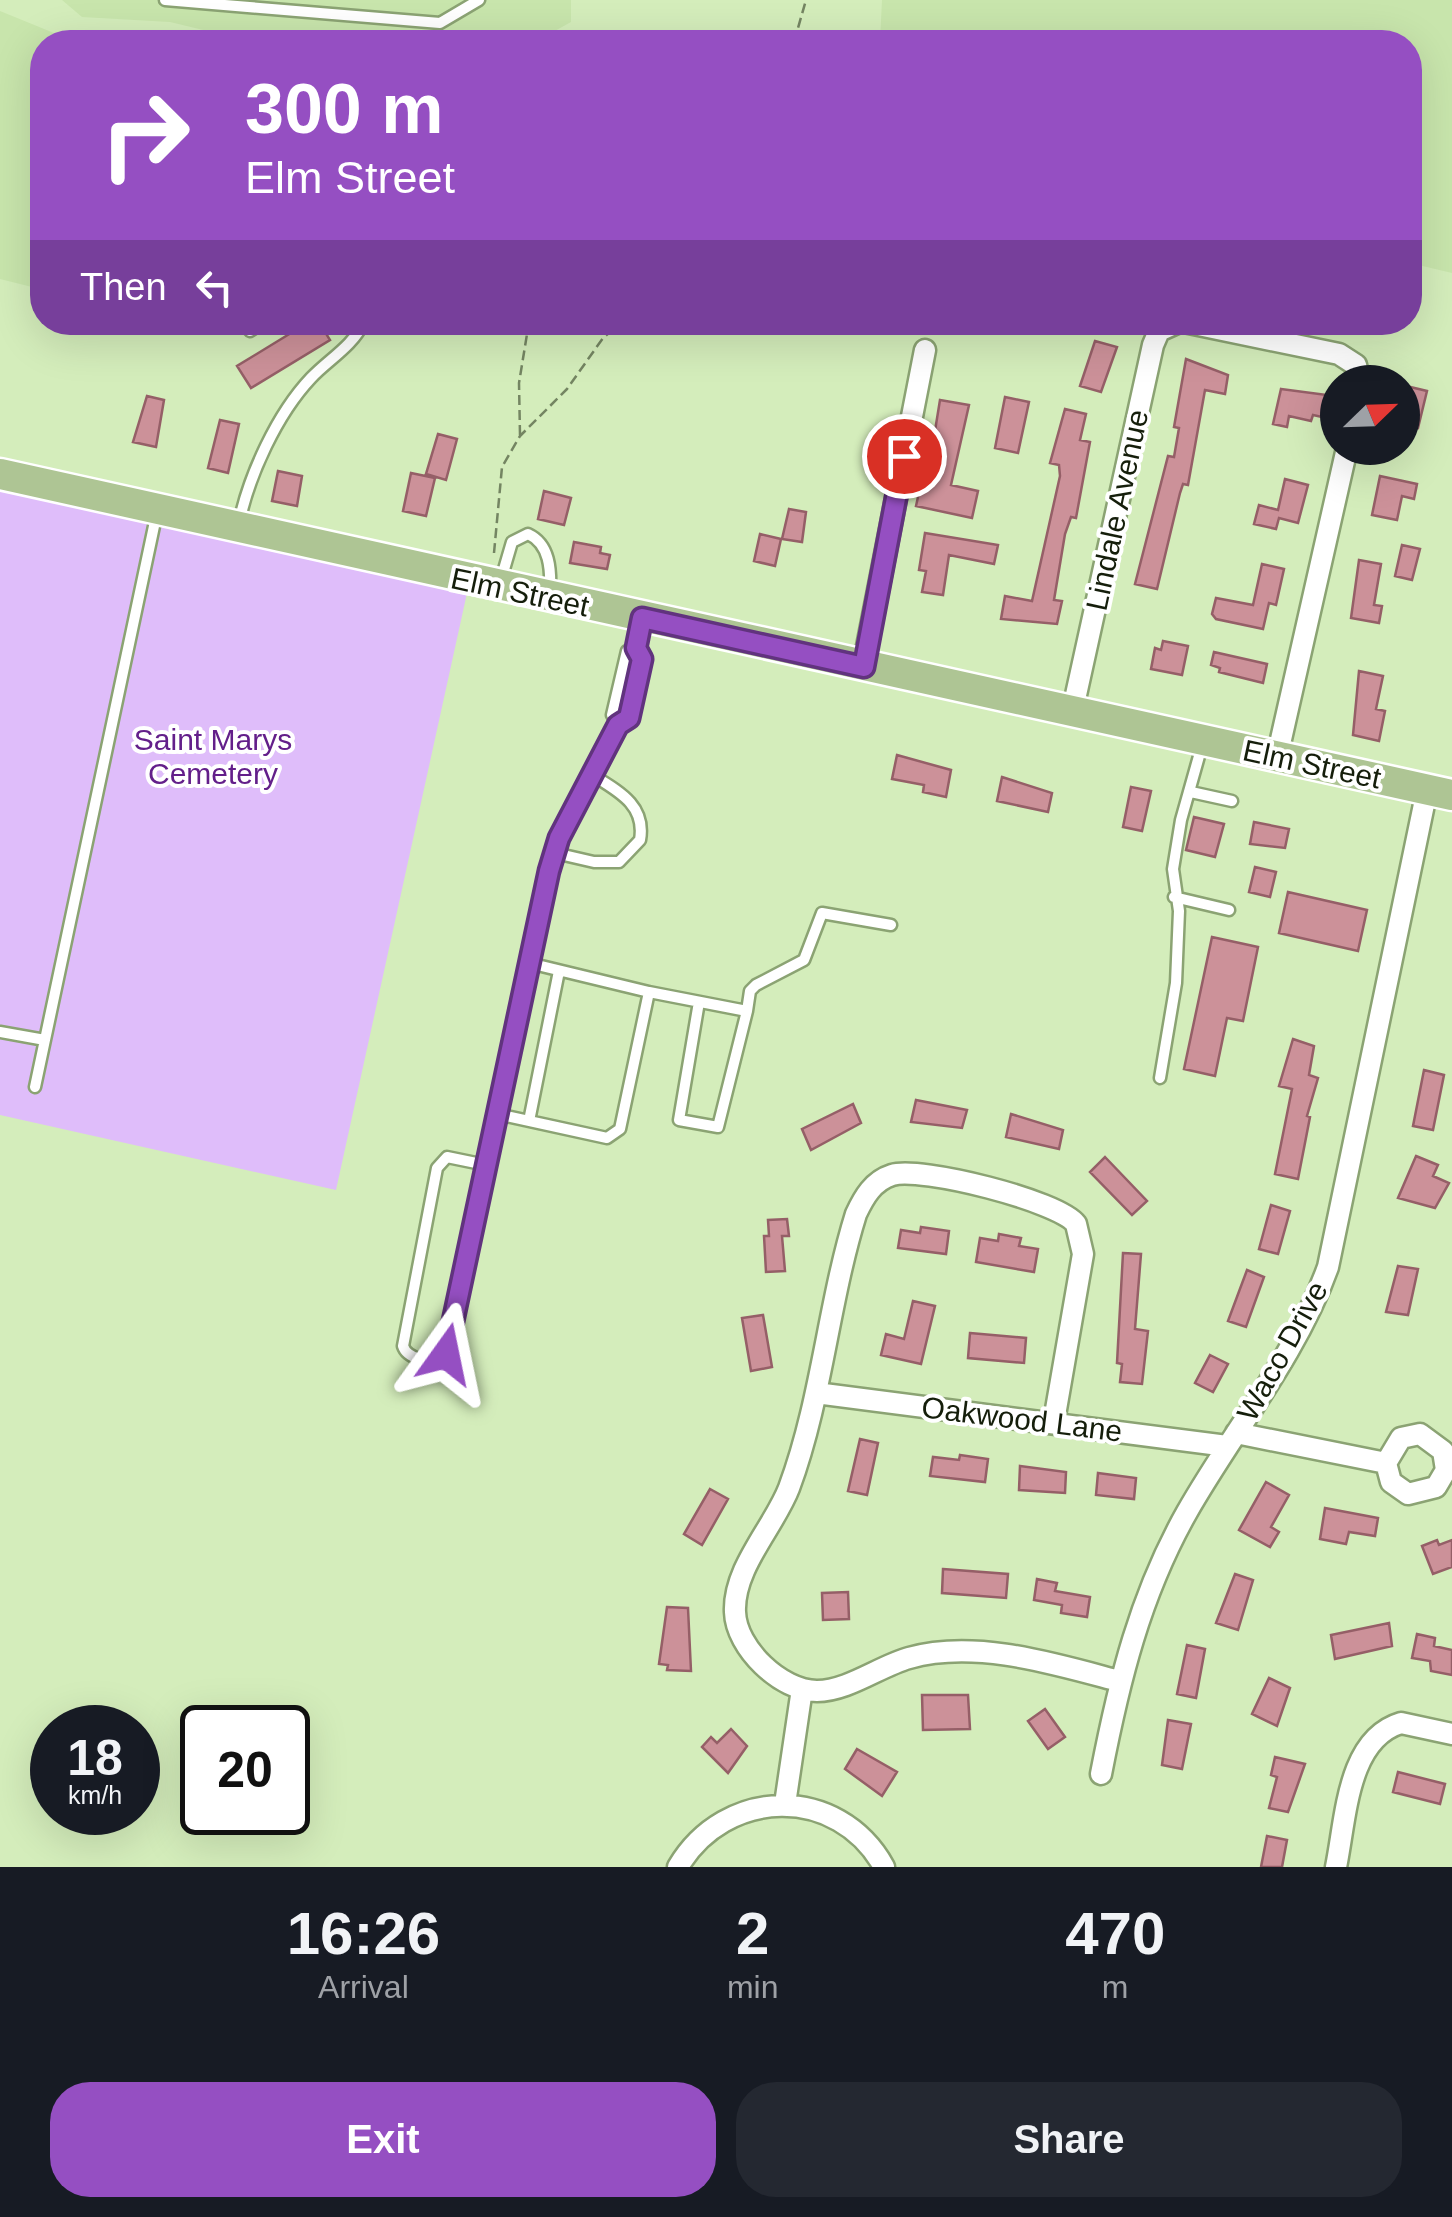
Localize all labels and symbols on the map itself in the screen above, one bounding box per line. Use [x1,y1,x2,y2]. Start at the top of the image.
north arrow [1320,365,1420,465]
street label: Lindale Avenue [1080,406,1154,614]
pin [862,414,947,499]
street label: Elm Street [448,561,593,623]
park label: Saint Marys Cemetery [134,723,292,790]
street label: Elm Street [1240,733,1385,795]
street label: Waco Drive [1230,1276,1334,1426]
position arrow [394,1302,498,1406]
street label: Oakwood Lane [920,1390,1124,1448]
speed limit sign: 20 [180,1705,310,1835]

